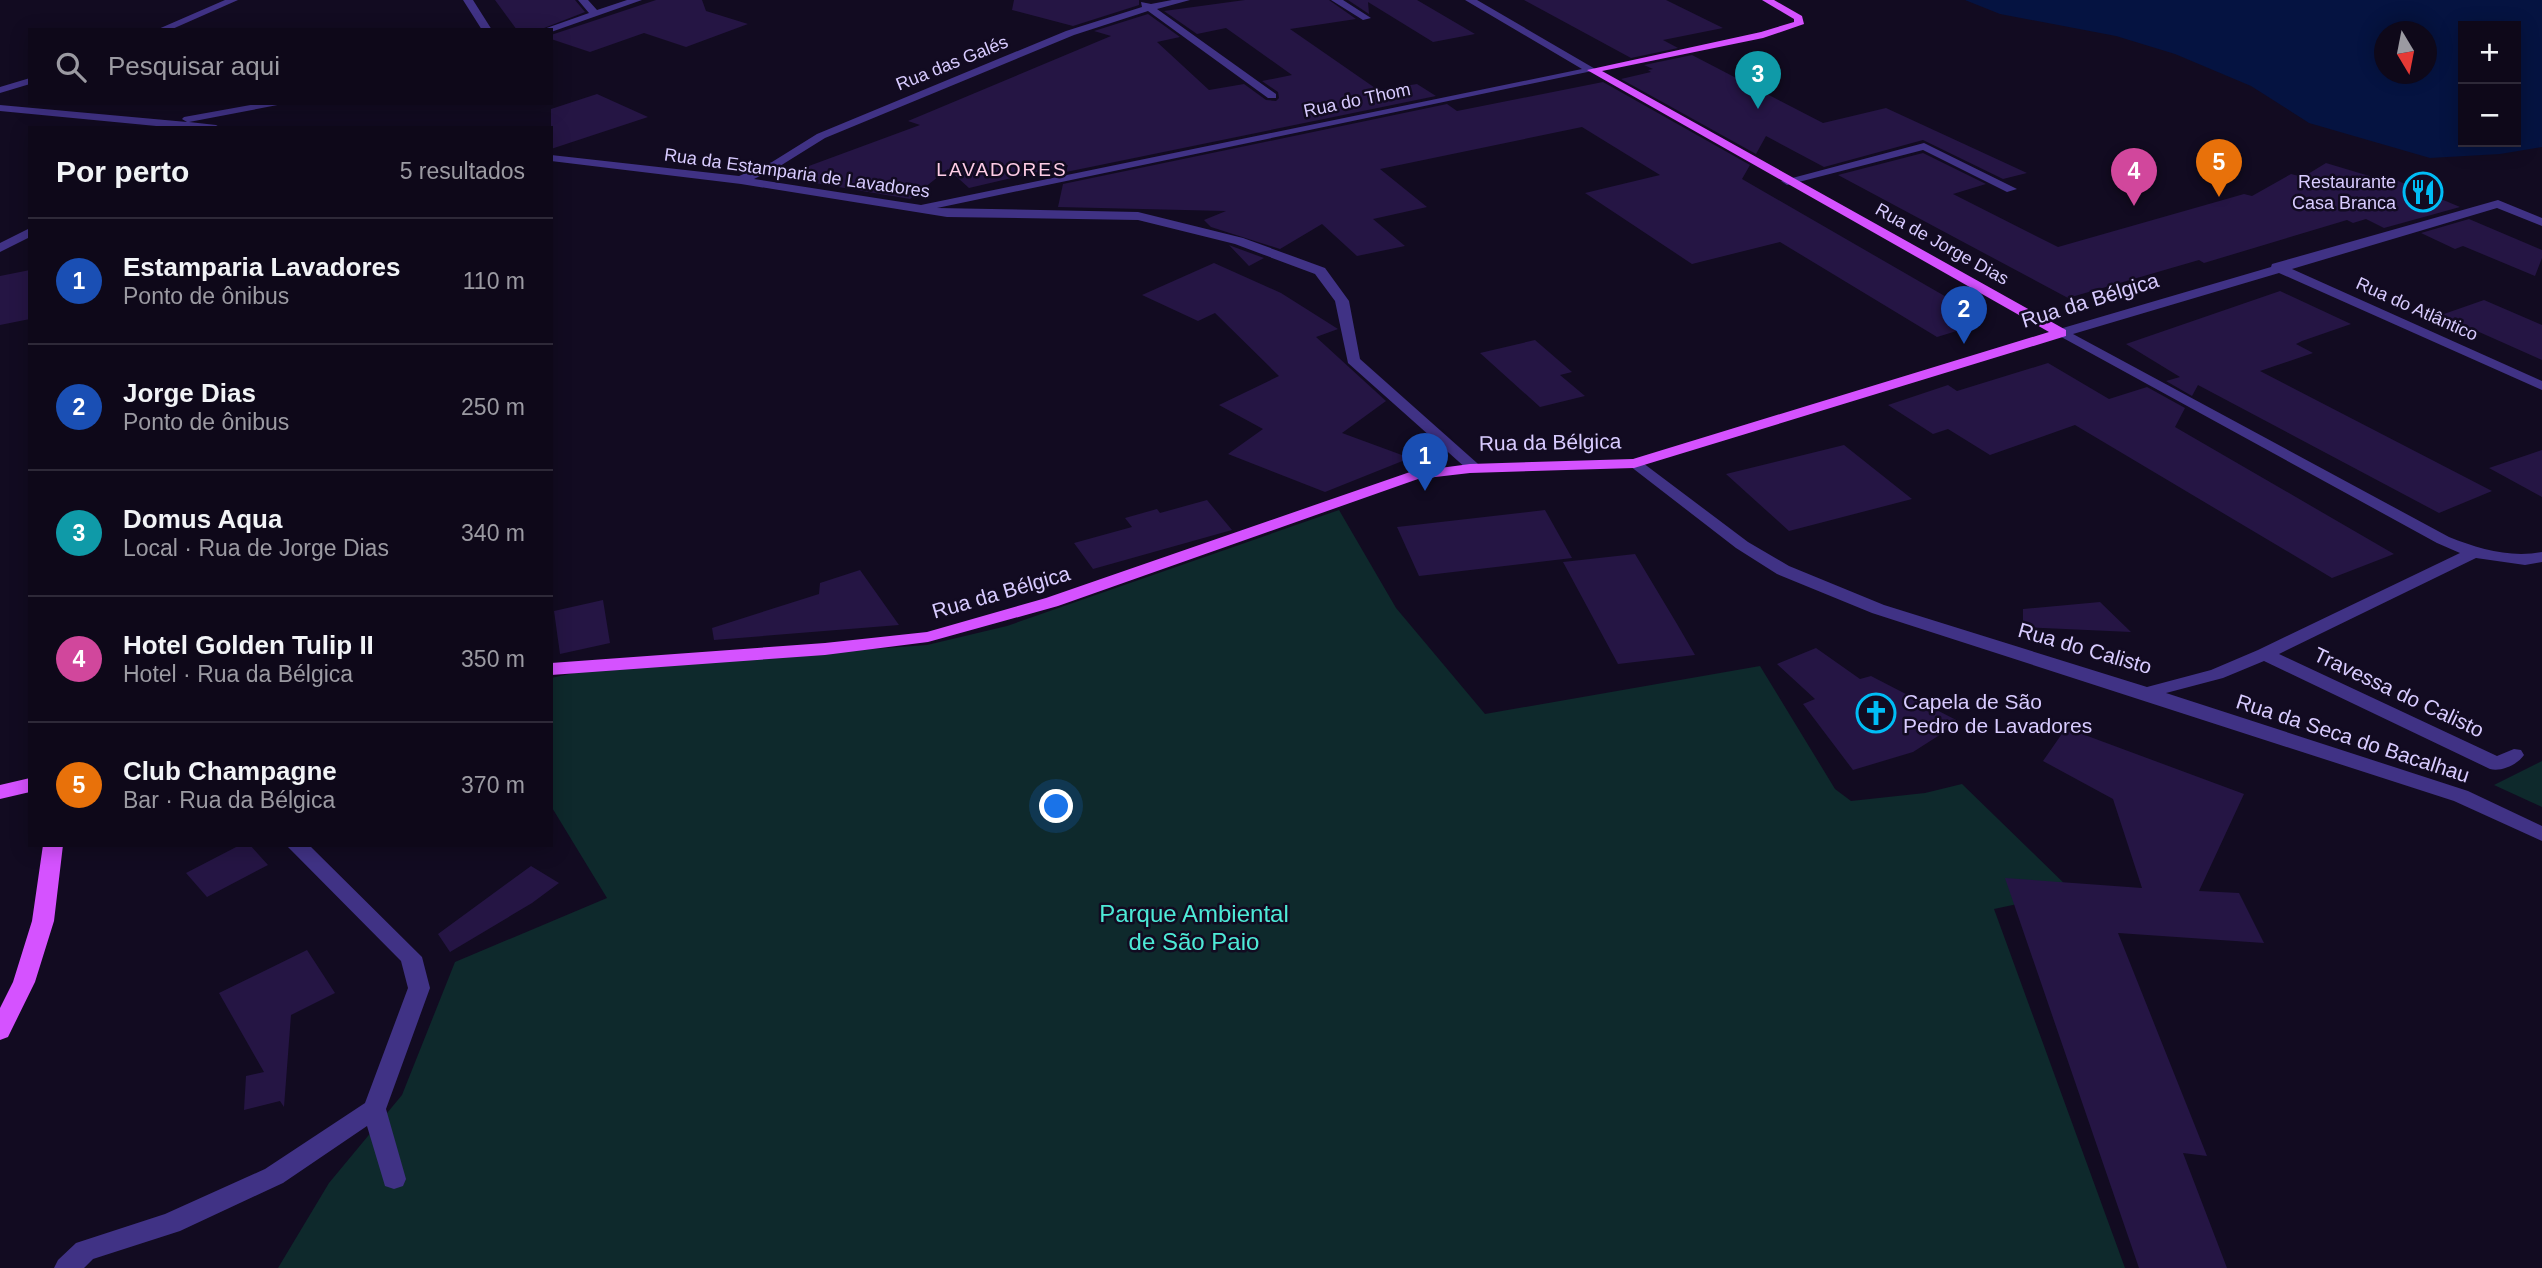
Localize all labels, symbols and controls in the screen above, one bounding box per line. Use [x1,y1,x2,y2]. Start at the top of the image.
north arrow [2374,21,2437,84]
map controls [2458,21,2521,147]
button: + [2458,21,2521,84]
search box [28,28,553,105]
street label: Rua das Galés [893,31,1011,95]
icon: search [52,48,90,86]
text: Pesquisar aqui [108,51,280,81]
pin: 3 [1735,51,1781,109]
street label: Rua do Thom [1302,79,1412,121]
button: − [2458,84,2521,147]
pin: 5 [2196,139,2242,197]
street label: Rua da Estamparia de Lavadores [663,144,931,202]
pin: 4 [2111,148,2157,206]
text: Por perto [56,155,189,188]
text: 5 resultados [400,158,525,184]
district label: LAVADORES [936,159,1068,180]
restaurant icon: Restaurante Casa Branca [2402,171,2444,213]
place label: Restaurante Casa Branca [2292,172,2397,213]
street label: Rua de Jorge Dias [1872,199,2012,289]
text: Estamparia Lavadores [123,252,400,282]
text: 1 [73,268,85,294]
text: 110 m [463,268,525,294]
street label: Rua da Bélgica [2019,268,2162,332]
street label: Rua do Atlântico [2353,273,2481,345]
text: Ponto de ônibus [123,283,289,309]
pin: 2 [1941,286,1987,344]
text: Jorge Dias [123,378,256,408]
text: 2 [73,394,85,420]
text: 250 m [461,394,525,420]
text: Ponto de ônibus [123,409,289,435]
street label: Rua da Bélgica [1479,429,1622,455]
pin: 1 [1402,433,1448,491]
text: Domus Aqua [123,504,282,534]
text: 3 [73,520,85,546]
text: 340 m [461,520,525,546]
text: Local · Rua de Jorge Dias [123,535,389,561]
street label: Rua da Bélgica [929,561,1073,623]
street label: Rua do Calisto [2016,618,2154,678]
text: Hotel Golden Tulip II [123,630,374,660]
street label: Travessa do Calisto [2310,643,2488,741]
text: 4 [73,646,85,672]
text: 350 m [461,646,525,672]
text: Hotel · Rua da Bélgica [123,661,353,687]
street label: Rua da Seca do Bacalhau [2233,689,2473,787]
place label: Capela de São Pedro de Lavadores [1903,690,2092,737]
church icon: Capela de São Pedro de Lavadores [1855,692,1897,734]
text: Club Champagne [123,756,337,786]
text: 5 [73,772,85,798]
text: 370 m [461,772,525,798]
text: Bar · Rua da Bélgica [123,787,335,813]
your location [1039,789,1073,823]
park label: Parque Ambiental de São Paio [1099,900,1289,955]

